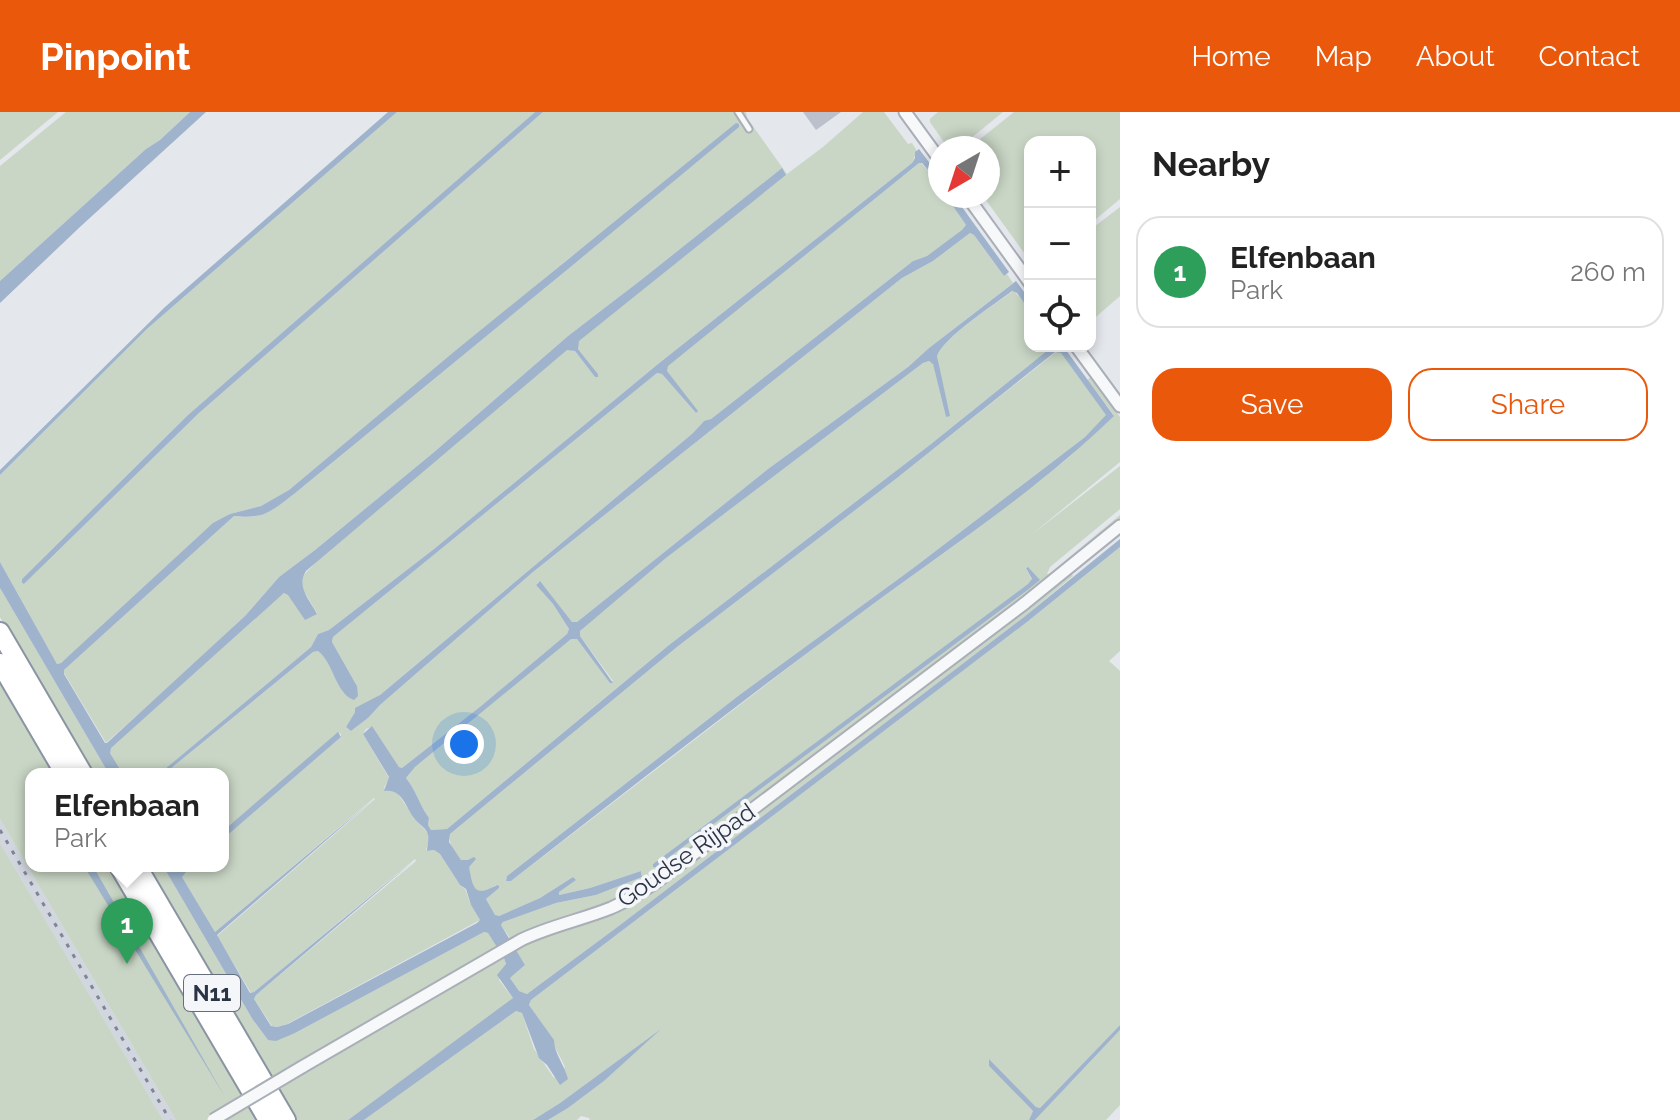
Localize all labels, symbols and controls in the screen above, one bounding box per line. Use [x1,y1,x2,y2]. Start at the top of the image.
text: Pinpoint [40,34,191,79]
text: Home [1191,40,1271,73]
text: Map [1315,40,1372,73]
text: About [1416,40,1495,73]
text: Contact [1539,40,1640,73]
north arrow [928,136,1000,208]
map controls [1024,136,1096,352]
button: + [1024,136,1096,208]
text: Nearby [1152,144,1270,184]
button: − [1024,208,1096,280]
text: Elfenbaan [1230,240,1376,275]
text: 1 [1174,257,1186,287]
text: 260 m [1570,257,1646,287]
text: Park [1230,275,1283,305]
button: locate [1024,280,1096,352]
button: Save [1152,368,1392,441]
button: Share [1408,368,1648,441]
your location [444,724,484,764]
popup [25,768,229,872]
text: Elfenbaan [54,788,200,823]
street label: Goudse Rijpad [612,797,760,913]
text: Park [54,823,107,853]
pin: 1 [101,898,153,964]
road number: N11 [184,975,240,1011]

